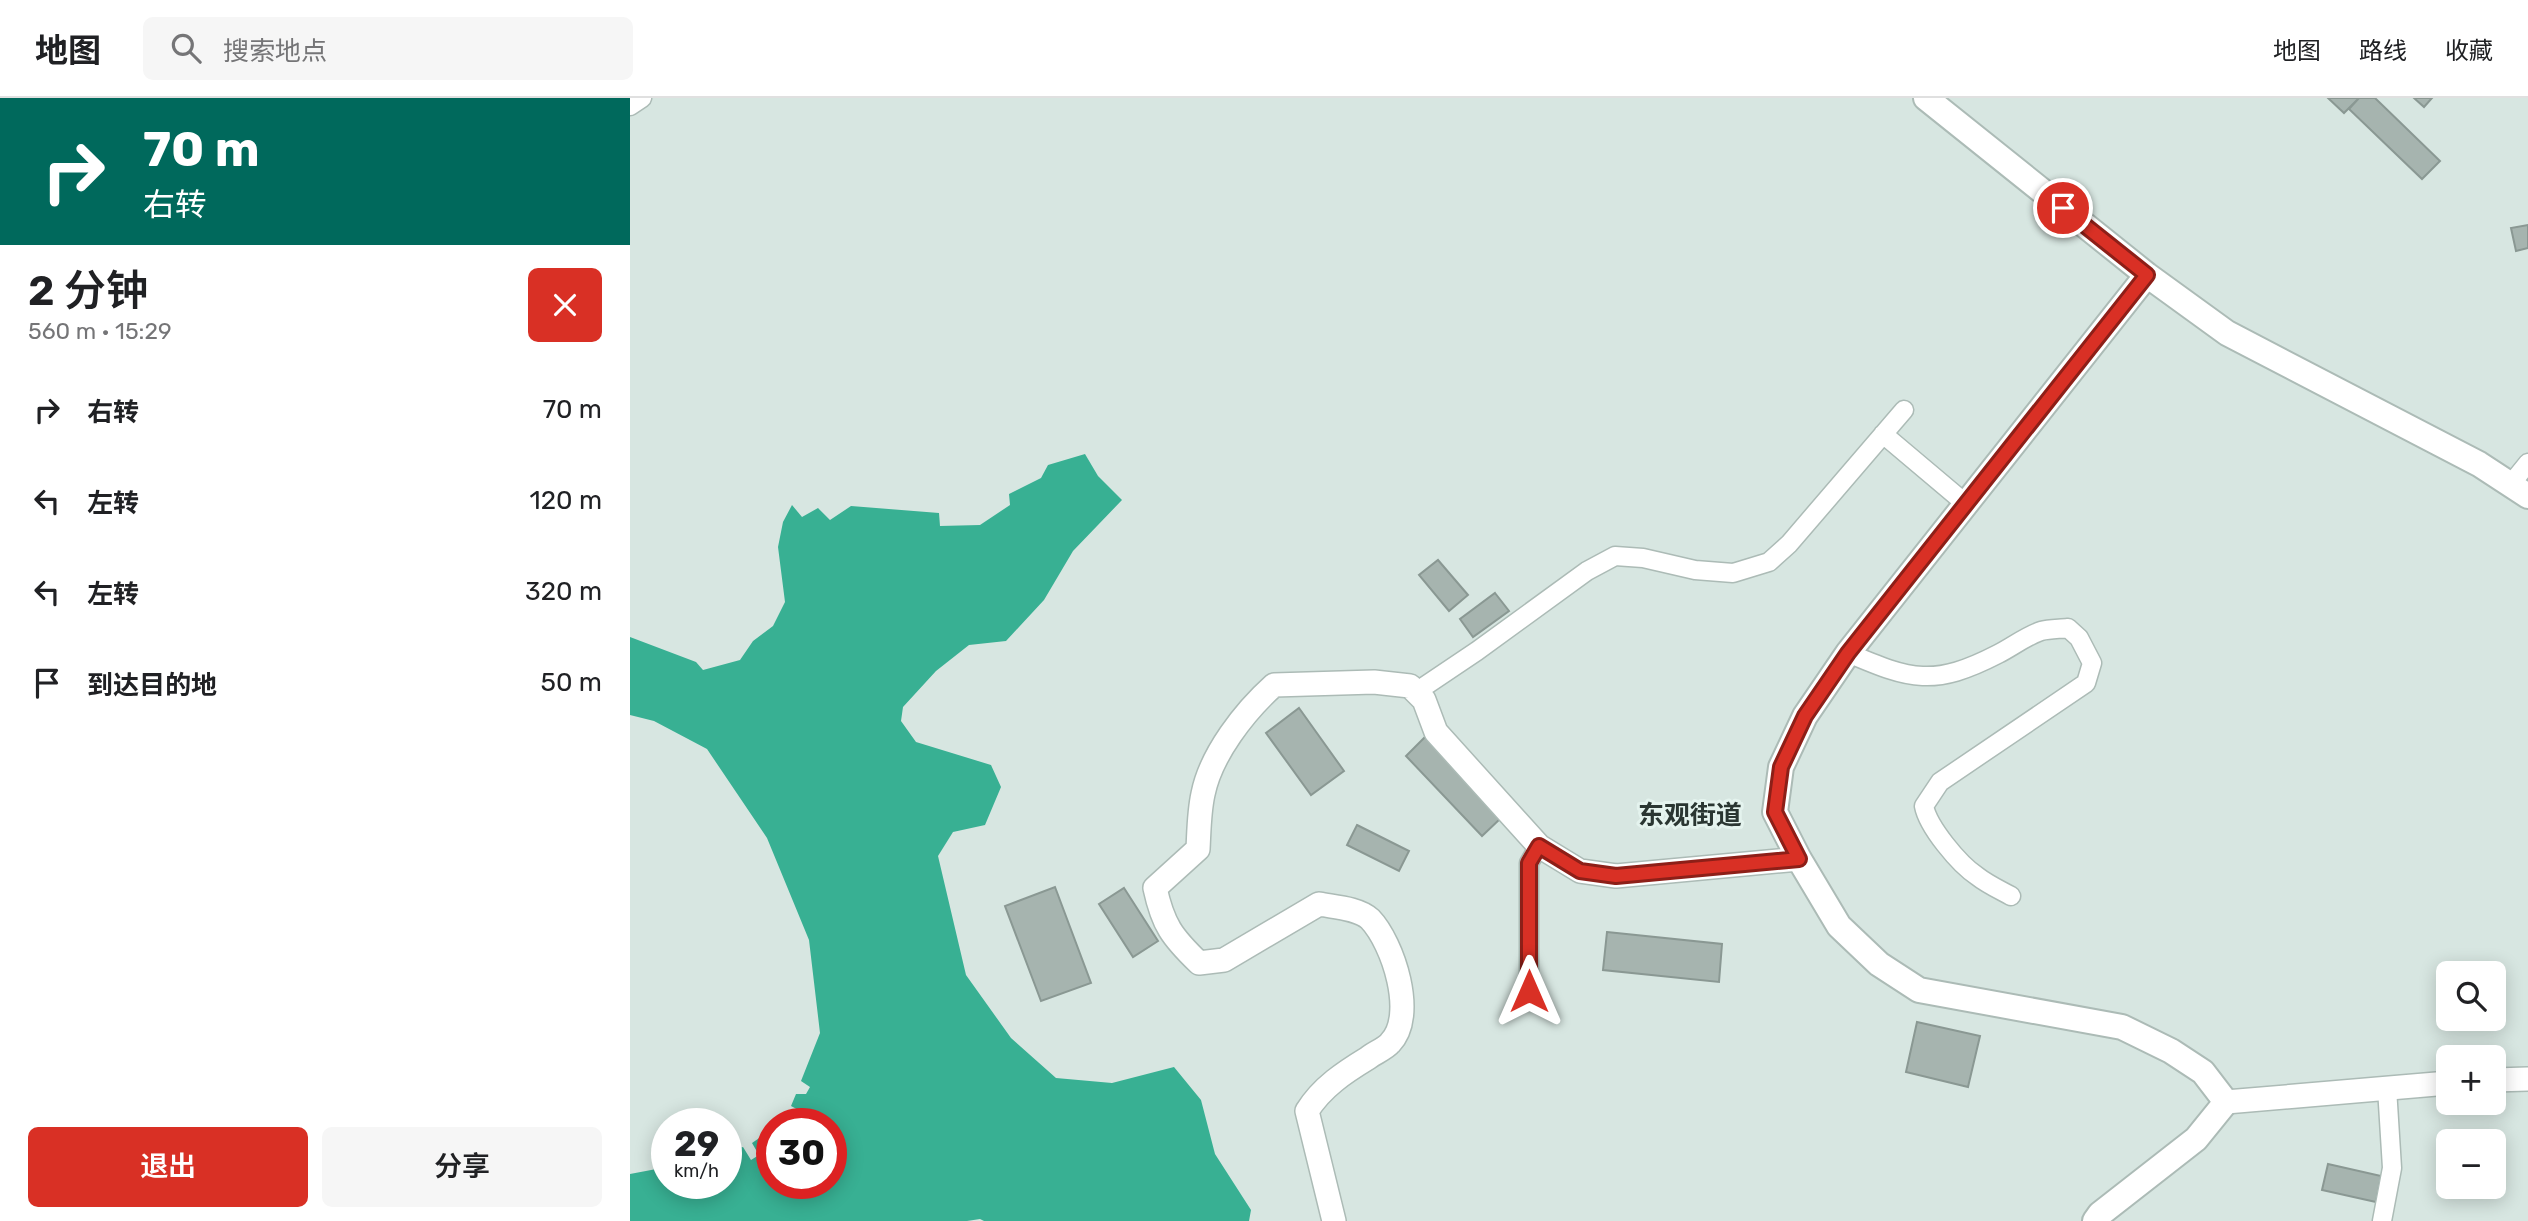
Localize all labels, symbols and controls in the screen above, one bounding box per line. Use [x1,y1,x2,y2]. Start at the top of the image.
search box [143,17,633,80]
icon: search [167,29,205,67]
text: 地图 [35,31,101,70]
text: 搜索地点 [223,36,327,67]
text: 地图 [2273,37,2321,65]
text: 路线 [2359,37,2407,65]
text: 收藏 [2445,37,2493,65]
text: 70 m [143,120,260,178]
icon: right [28,126,119,217]
pin [2033,178,2093,238]
text: 右转 [143,186,207,224]
icon: arrive [2044,189,2082,227]
text: 2 分钟 [28,266,148,316]
button: close [528,268,602,342]
text: 560 m · 15:29 [28,317,172,345]
icon: right [28,391,66,429]
text: 70 m [543,394,602,425]
text: 右转 [87,397,139,428]
icon: left [28,482,66,520]
text: 120 m [530,485,602,516]
text: 左转 [87,488,139,519]
icon: left [28,573,66,611]
text: 320 m [525,576,602,607]
text: 左转 [87,579,139,610]
icon: arrive [28,664,66,702]
text: 50 m [541,667,602,698]
text: 到达目的地 [87,670,217,701]
district label: 东观街道 [1638,800,1742,831]
position arrow [1492,954,1566,1028]
map controls [2436,961,2506,1199]
button: search [2436,961,2506,1031]
button: + [2436,1045,2506,1115]
speed limit sign: 30 [756,1108,847,1199]
text: 29 [674,1123,719,1165]
button: 退出 [28,1127,308,1207]
button: 分享 [322,1127,602,1207]
button: − [2436,1129,2506,1199]
text: km/h [674,1160,719,1182]

